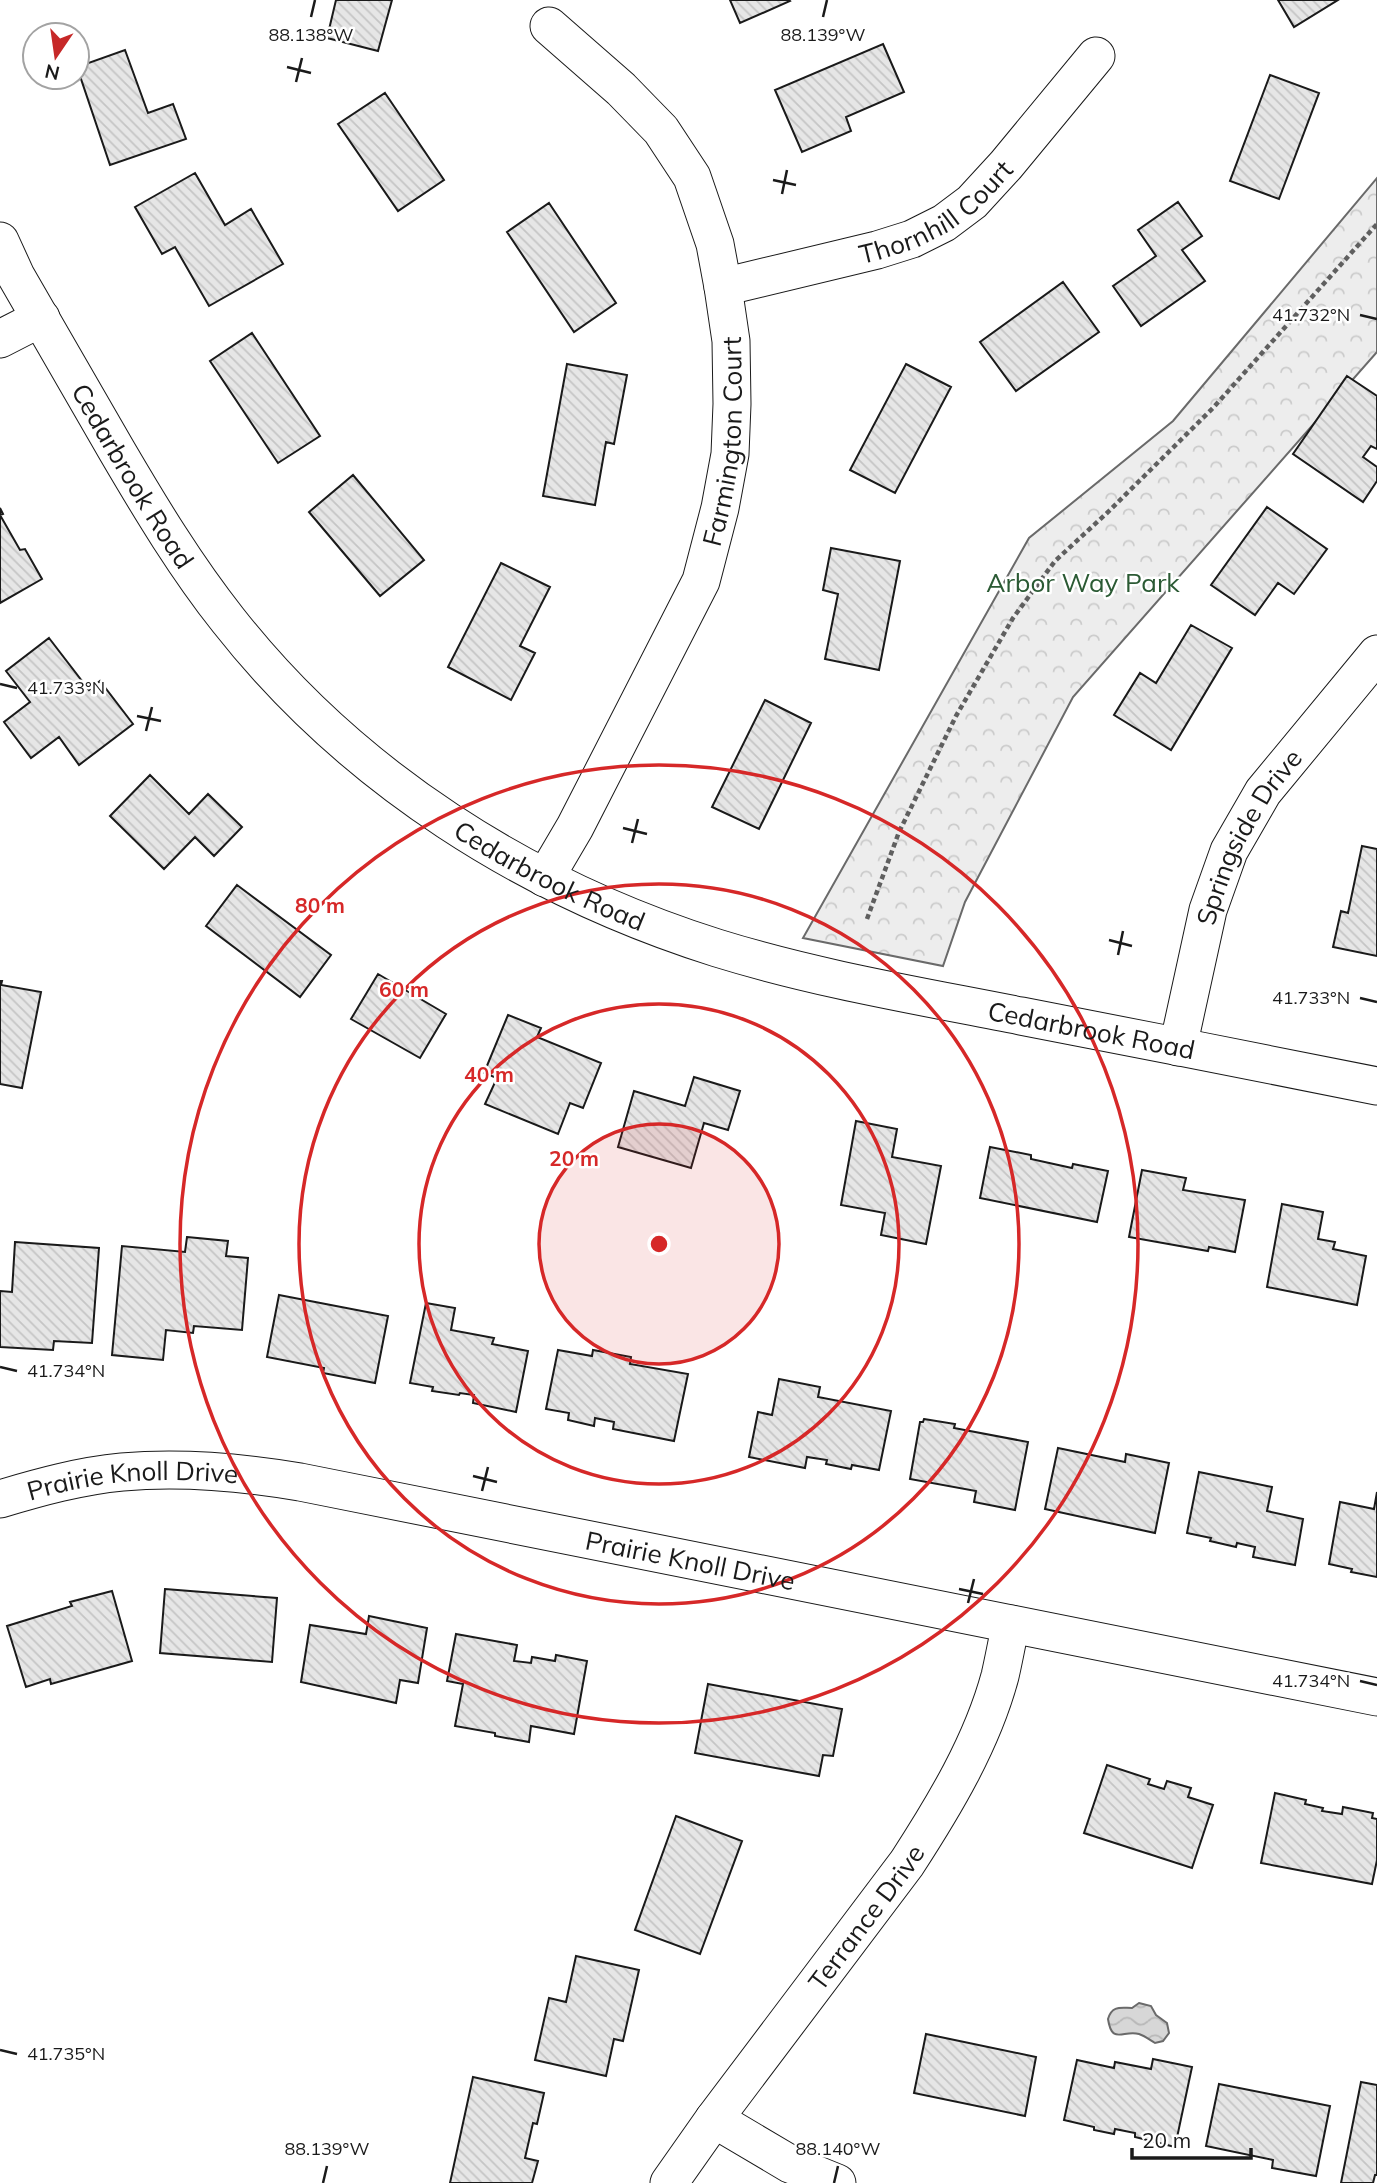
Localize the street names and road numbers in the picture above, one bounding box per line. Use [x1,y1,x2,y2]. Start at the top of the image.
street label: Thornhill Court [856,153,1019,270]
street label: Farmington Court [694,336,749,549]
street label: Cedarbrook Road [65,377,202,575]
street label: Springside Drive [1189,742,1309,928]
street label: Cedarbrook Road [448,813,650,938]
street label: Cedarbrook Road [985,993,1198,1066]
street label: Prairie Knoll Drive [23,1453,240,1507]
street label: Prairie Knoll Drive [583,1523,798,1597]
street label: Terrance Drive [801,1838,931,1997]

